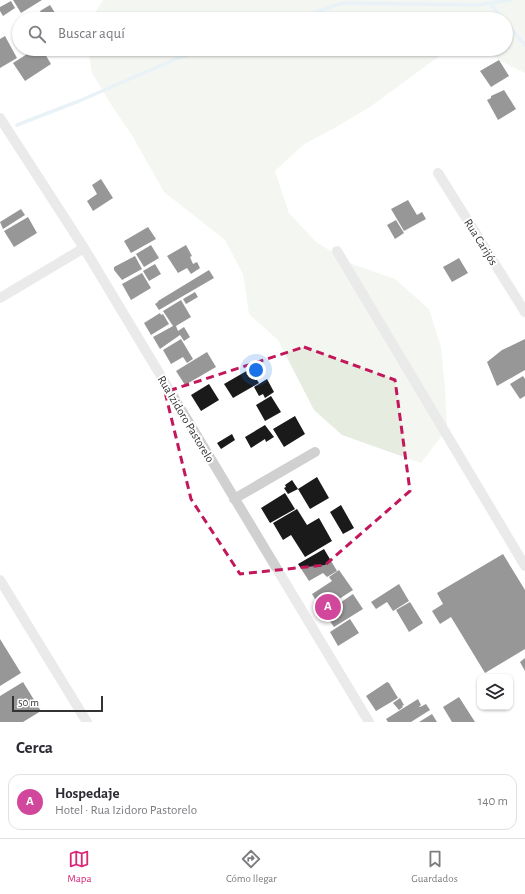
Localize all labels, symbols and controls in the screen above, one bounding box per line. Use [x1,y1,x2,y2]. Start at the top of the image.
search box [12,12,513,56]
icon: search [26,23,48,45]
text: Buscar aquí [58,26,125,41]
street label: Rua Carijós [461,217,500,268]
your location [246,360,266,380]
street label: Rua Izidoro Pastorelo [156,374,217,464]
pin: A [315,592,341,622]
map controls [477,674,513,710]
button: layers [477,674,513,710]
scale bar [12,694,103,713]
text: 50 m [18,697,39,708]
text: Cerca [16,739,53,756]
text: Hospedaje [55,786,120,801]
text: A [26,795,34,808]
text: 140 m [478,795,508,808]
text: Hotel · Rua Izidoro Pastorelo [55,804,197,817]
tab: Mapa [67,848,92,885]
tab: Cómo llegar [226,848,277,885]
tab: Guardados [411,848,458,885]

